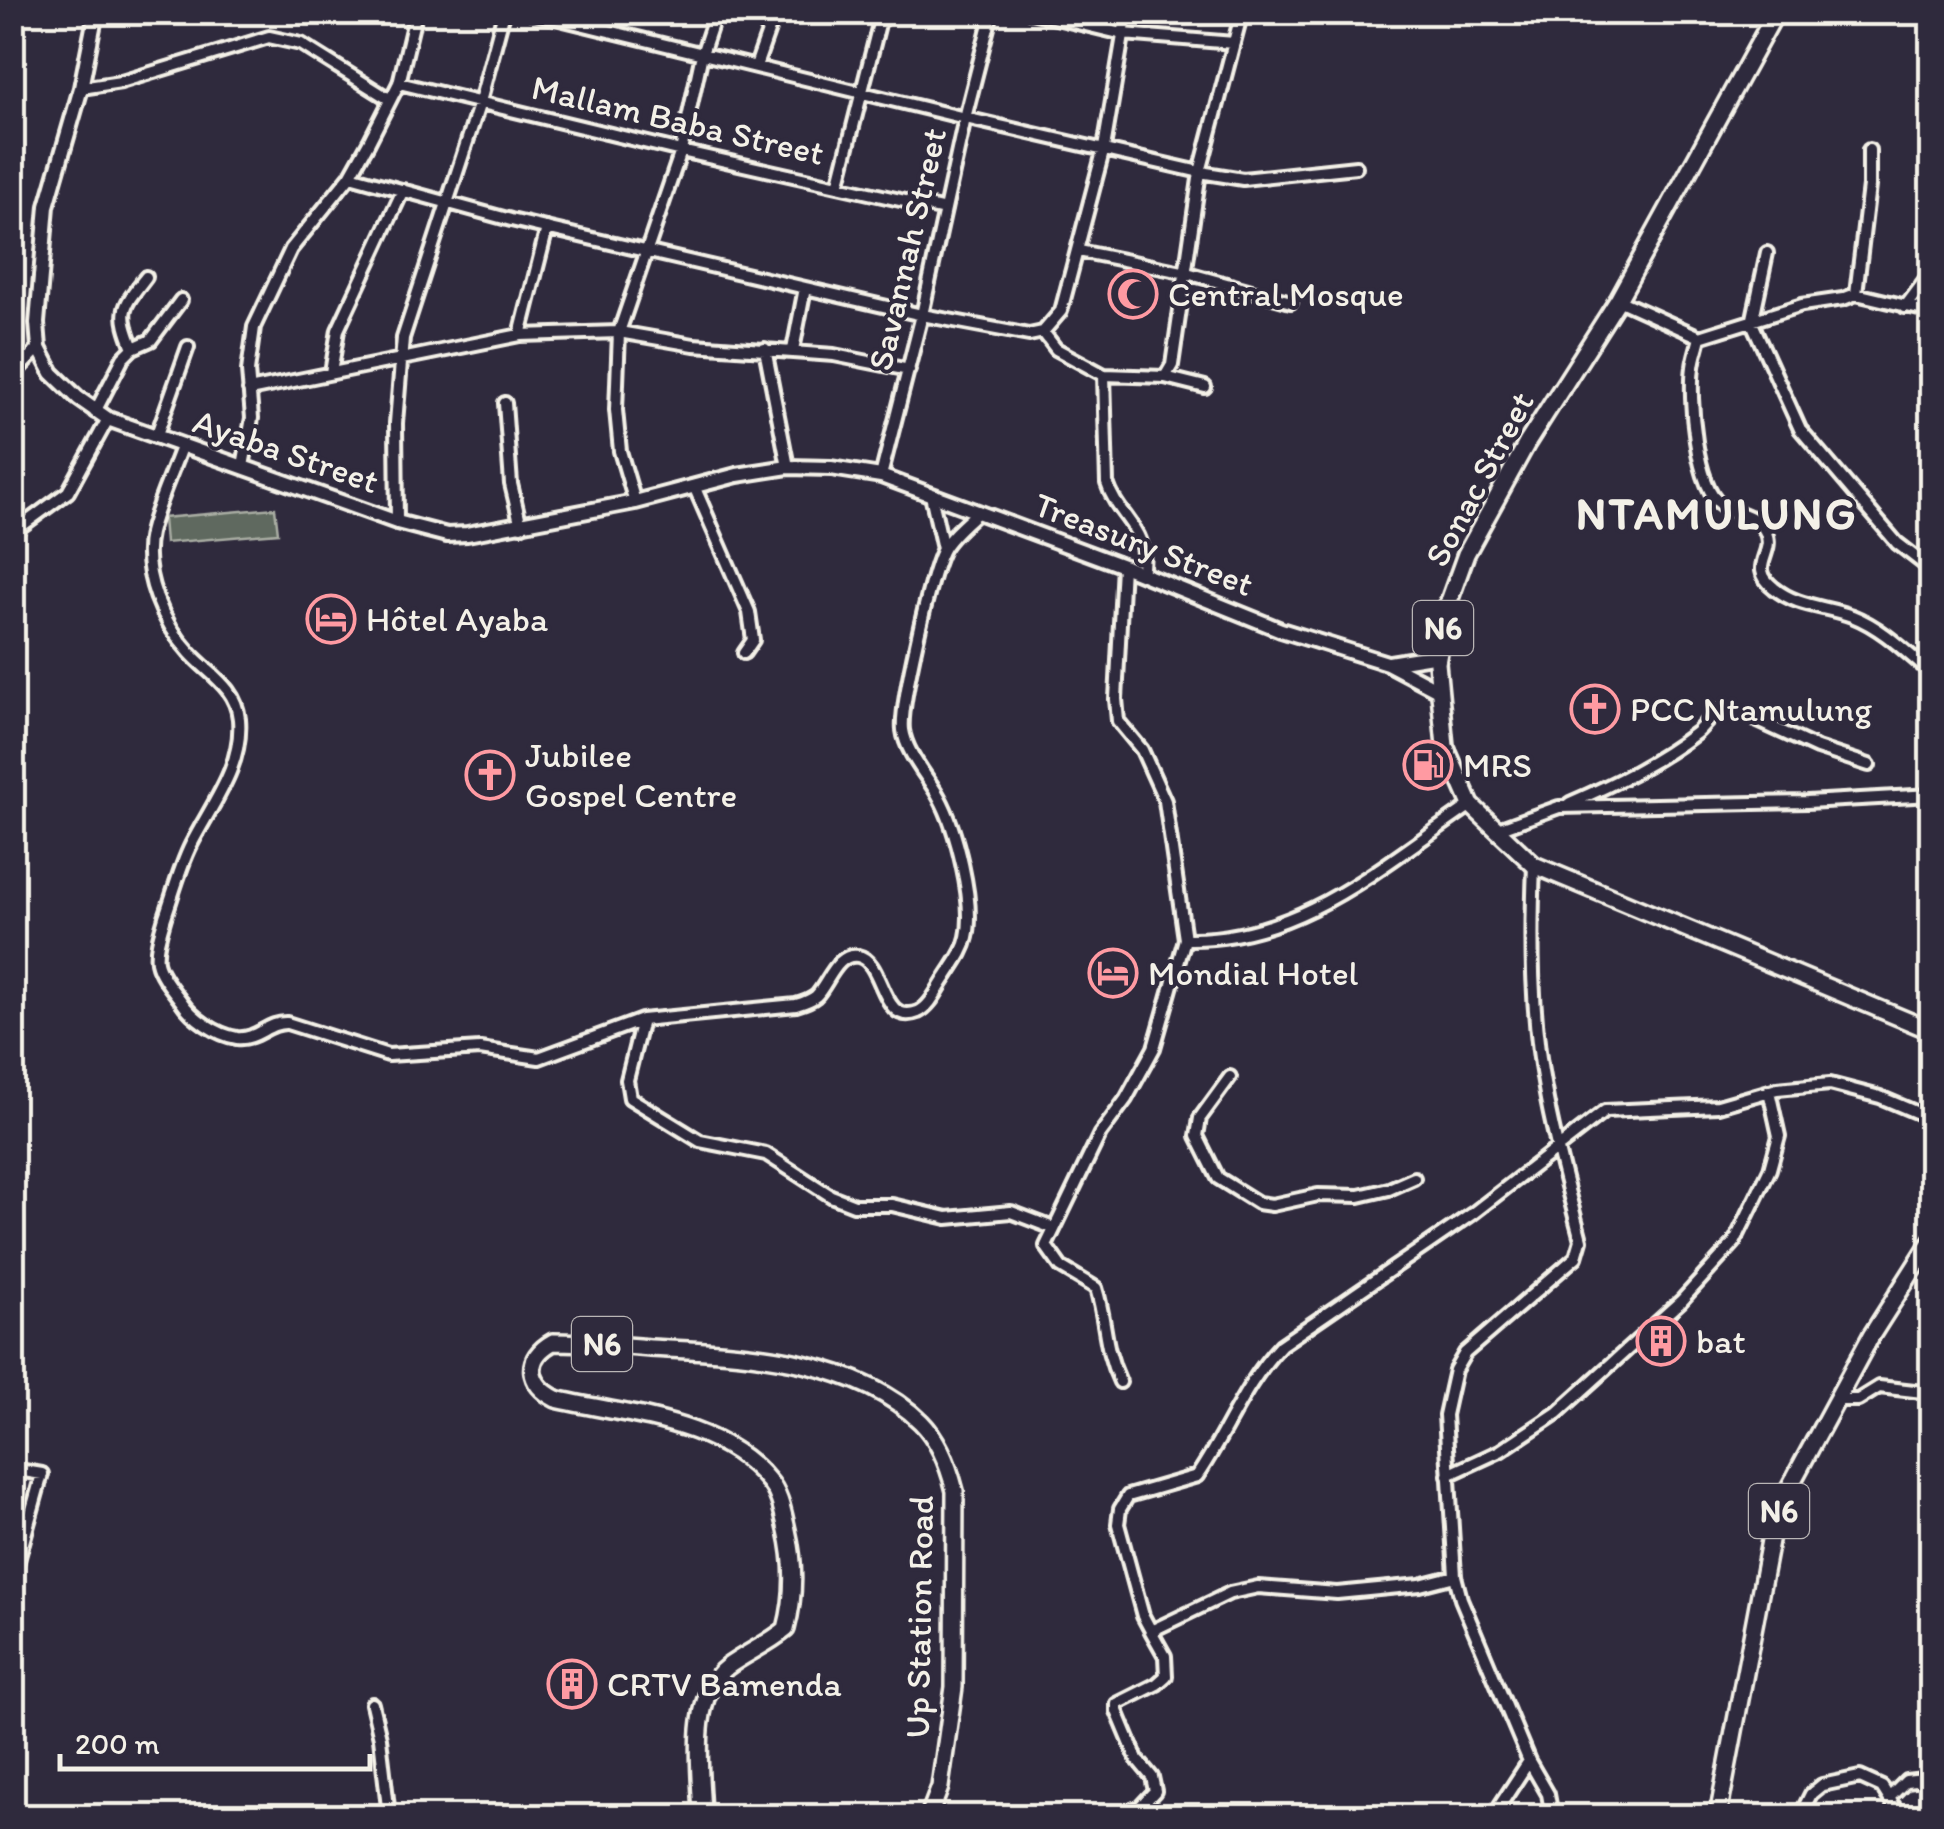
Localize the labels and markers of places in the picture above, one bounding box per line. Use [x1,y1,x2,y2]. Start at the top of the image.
mosque icon: Central Mosque [1107,268,1159,320]
place label: Central Mosque [1168,273,1404,315]
hotel icon: Hôtel Ayaba [305,593,357,645]
place label: Hôtel Ayaba [366,598,548,640]
church icon: PCC Ntamulung [1569,683,1621,735]
place label: PCC Ntamulung [1630,688,1872,730]
place label: Jubilee Gospel Centre [525,734,737,816]
fuel station icon: MRS [1402,739,1454,791]
place label: MRS [1463,744,1532,786]
church icon: Jubilee Gospel Centre [464,749,516,801]
hotel icon: Mondial Hotel [1087,947,1139,999]
place label: Mondial Hotel [1148,952,1359,994]
building icon: bat [1635,1315,1687,1367]
place label: bat [1696,1320,1746,1362]
building icon: CRTV Bamenda [546,1658,598,1710]
place label: CRTV Bamenda [607,1663,842,1705]

